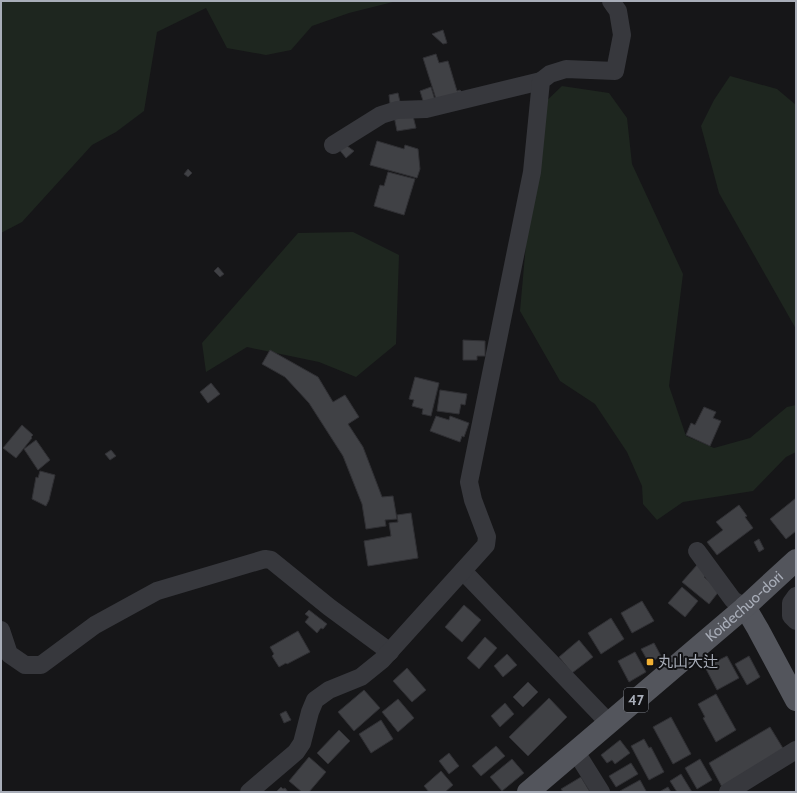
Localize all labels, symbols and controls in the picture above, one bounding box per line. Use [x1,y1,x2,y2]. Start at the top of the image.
street label: Koidechuo-dori [702,567,787,646]
place label: 丸山大辻 [658,653,718,671]
marker: 丸山大辻 [645,657,655,667]
road number: 47 [624,688,648,712]

